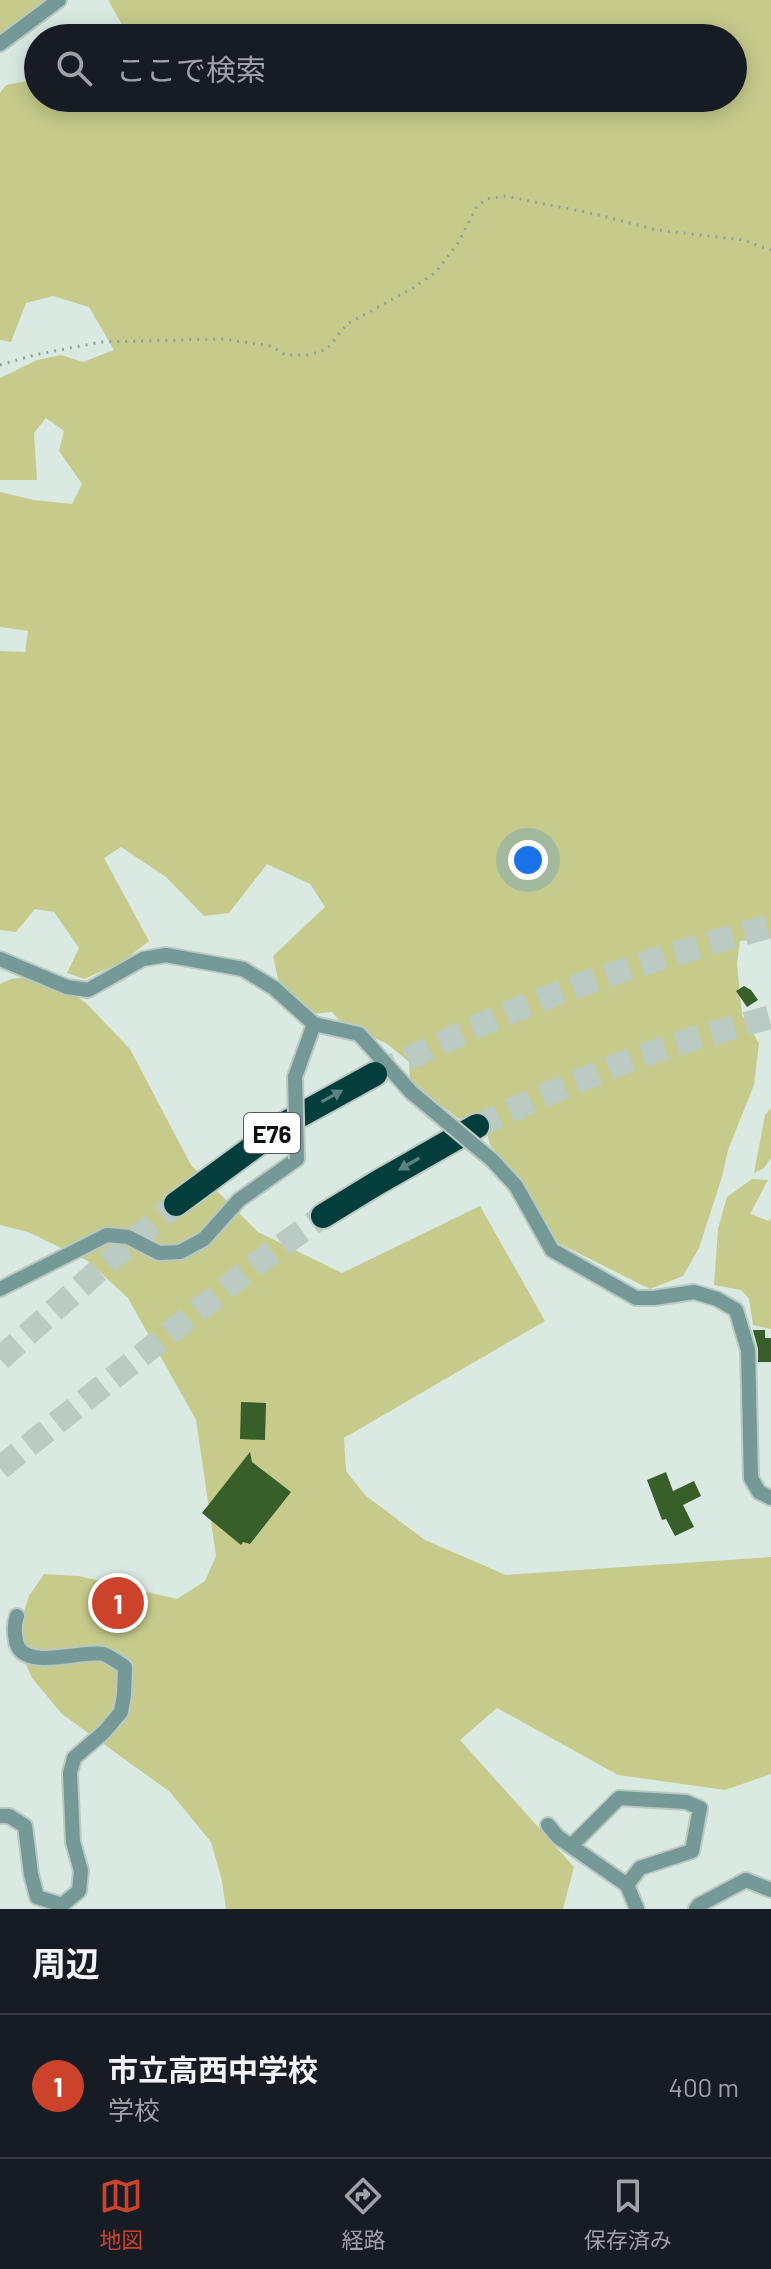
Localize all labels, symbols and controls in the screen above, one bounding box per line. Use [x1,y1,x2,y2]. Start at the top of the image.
search box [24,24,747,112]
icon: search [52,46,96,90]
text: ここで検索 [116,51,266,87]
your location [508,840,548,880]
one-way arrow [321,1090,343,1104]
road number: E76 [244,1113,300,1153]
one-way arrow [398,1157,420,1171]
pin: 1 [92,1573,144,1633]
text: 周辺 [32,1942,100,1983]
text: 市立高西中学校 [108,2051,318,2087]
text: 1 [53,2071,63,2102]
text: 400 m [669,2071,739,2102]
text: 学校 [108,2094,160,2125]
tab: 地図 [99,2174,143,2254]
tab: 経路 [341,2174,386,2254]
tab: 保存済み [584,2174,672,2254]

